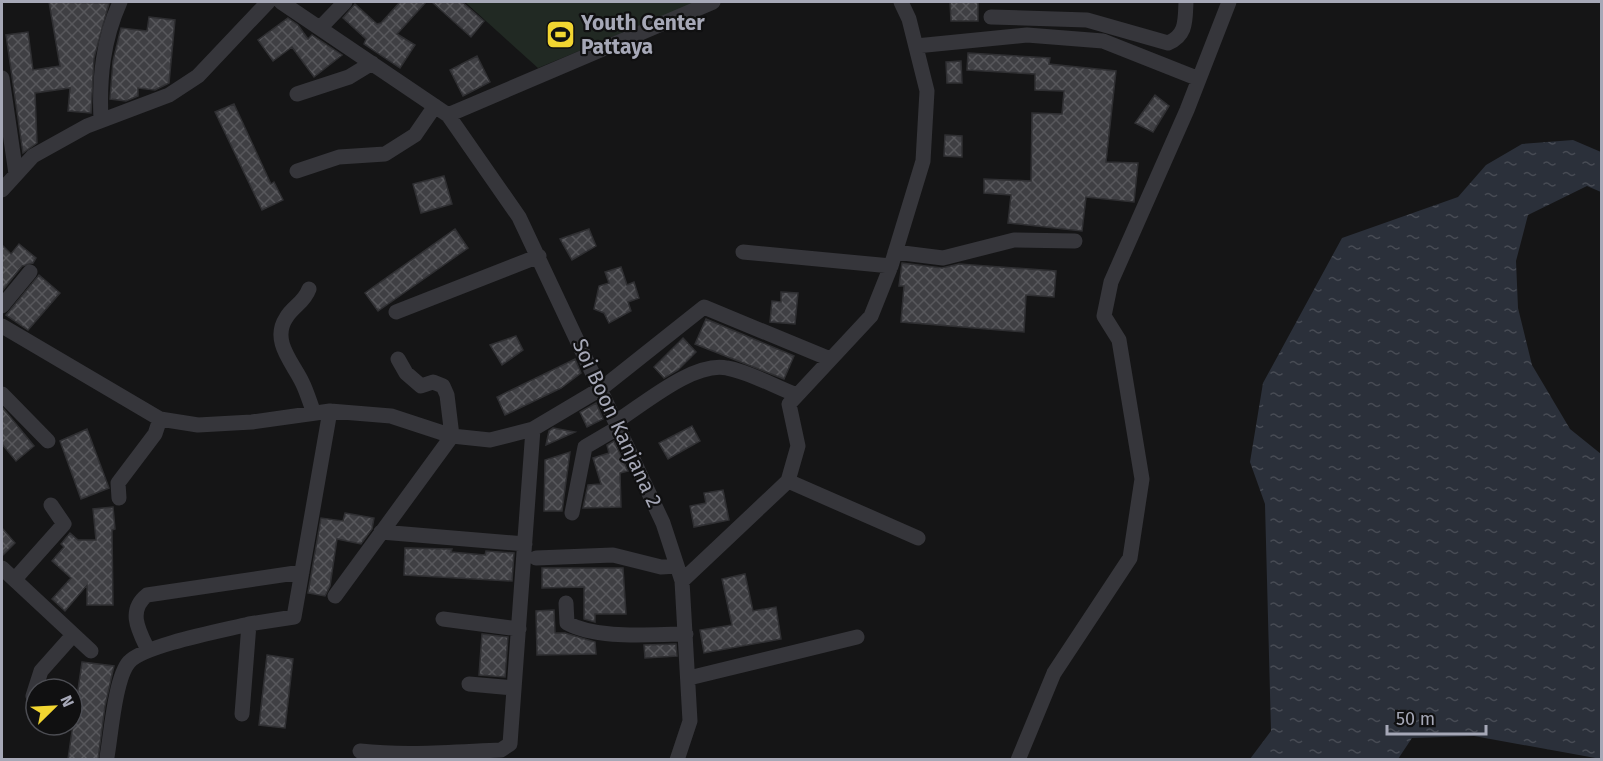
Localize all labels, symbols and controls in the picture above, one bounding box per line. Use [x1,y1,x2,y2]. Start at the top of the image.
place label: Youth Center Pattaya [580,10,705,60]
sports icon: Youth Center Pattaya [544,19,576,51]
street label: Soi Boon Kanjana 2 [566,334,668,512]
north arrow [24,677,84,737]
text: N [56,692,78,710]
scale bar [1387,698,1486,736]
text: 50 m [1396,708,1435,730]

